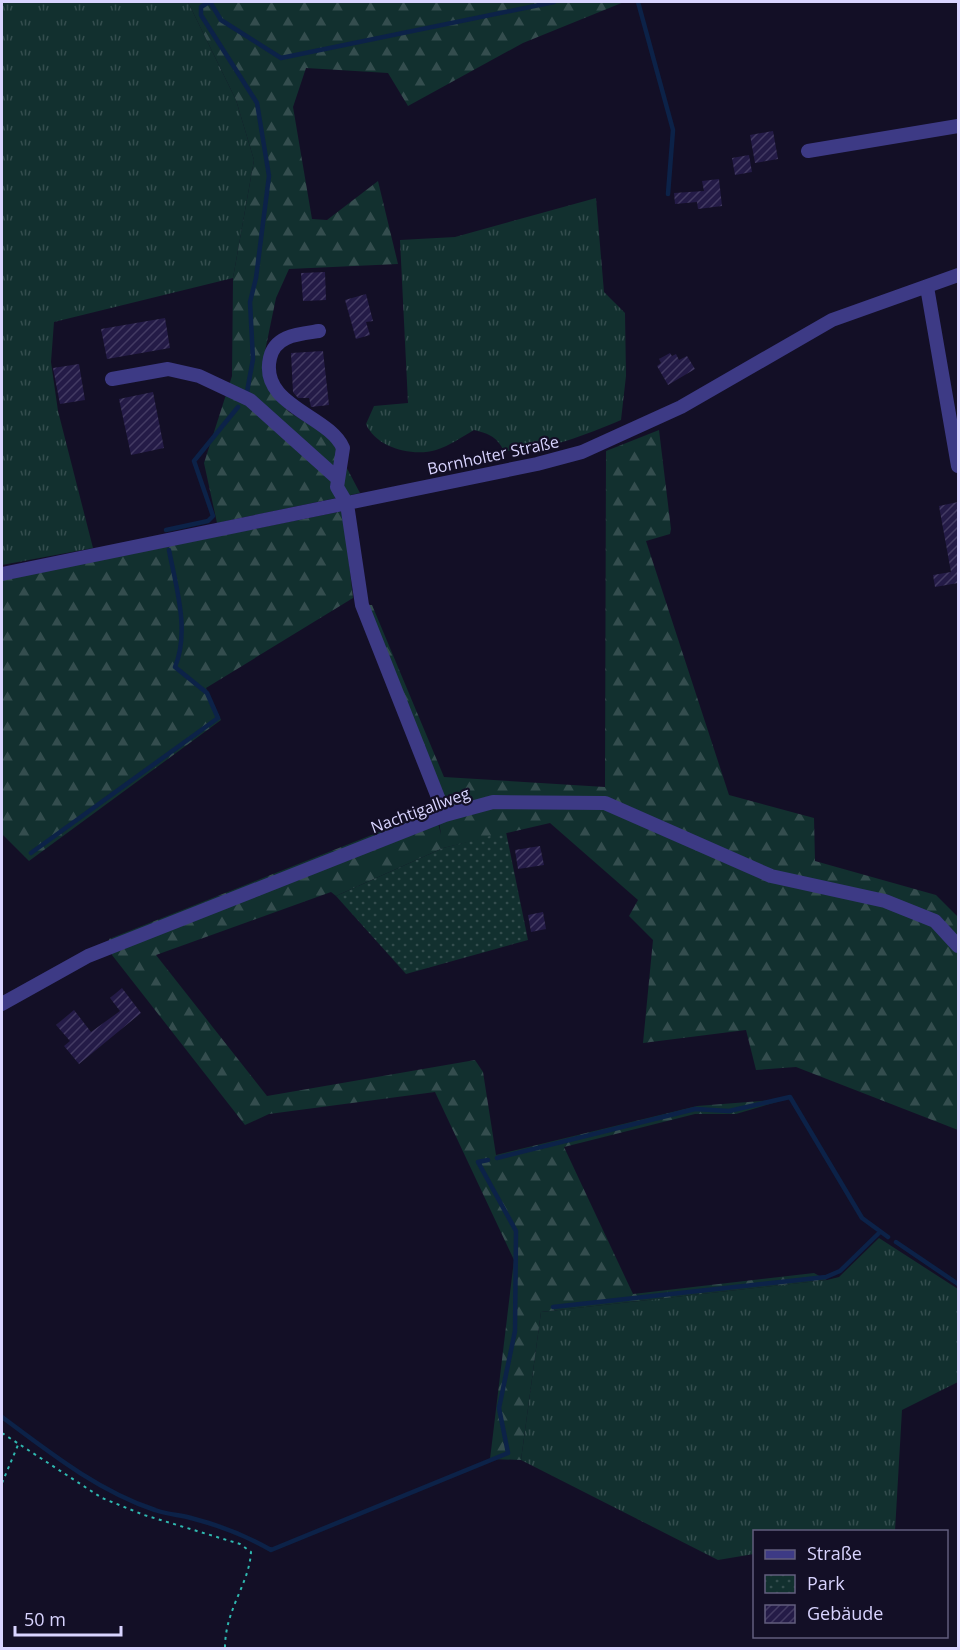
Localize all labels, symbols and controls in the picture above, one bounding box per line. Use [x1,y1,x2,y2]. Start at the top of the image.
street label: Bornholter Straße [425,430,561,480]
street label: Nachtigallweg [367,782,473,838]
legend [753,1530,948,1638]
text: Straße [807,1541,862,1565]
text: Park [807,1571,845,1595]
scale bar [15,1599,122,1637]
text: Gebäude [807,1601,883,1625]
text: 50 m [24,1607,66,1631]

